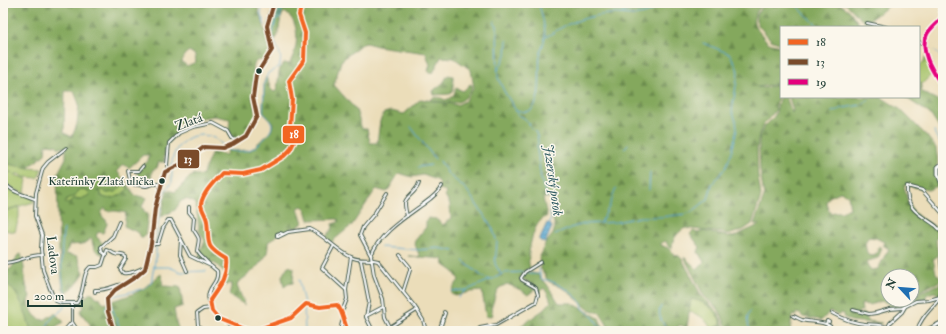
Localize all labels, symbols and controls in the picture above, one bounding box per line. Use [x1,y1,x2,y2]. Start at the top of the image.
legend [780,26,920,98]
text: 18 [816,35,826,50]
text: 13 [816,55,825,70]
unlabelled marker [254,66,264,76]
text: 19 [816,75,826,90]
street label: Zlatá [173,109,206,134]
line badge: 18 [282,125,305,144]
text: 18 [289,128,299,141]
water label: Jizerský potok [540,143,567,217]
line badge: 13 [177,149,200,169]
text: 13 [184,153,192,166]
place label: Kateřinky Zlatá ulička [48,174,155,189]
marker: Kateřinky Zlatá ulička [157,176,167,186]
street label: Ladova [43,235,63,276]
north arrow [880,268,920,308]
text: N [883,276,900,292]
scale bar [28,282,82,308]
text: 200 m [34,289,65,304]
unlabelled marker [213,313,223,323]

